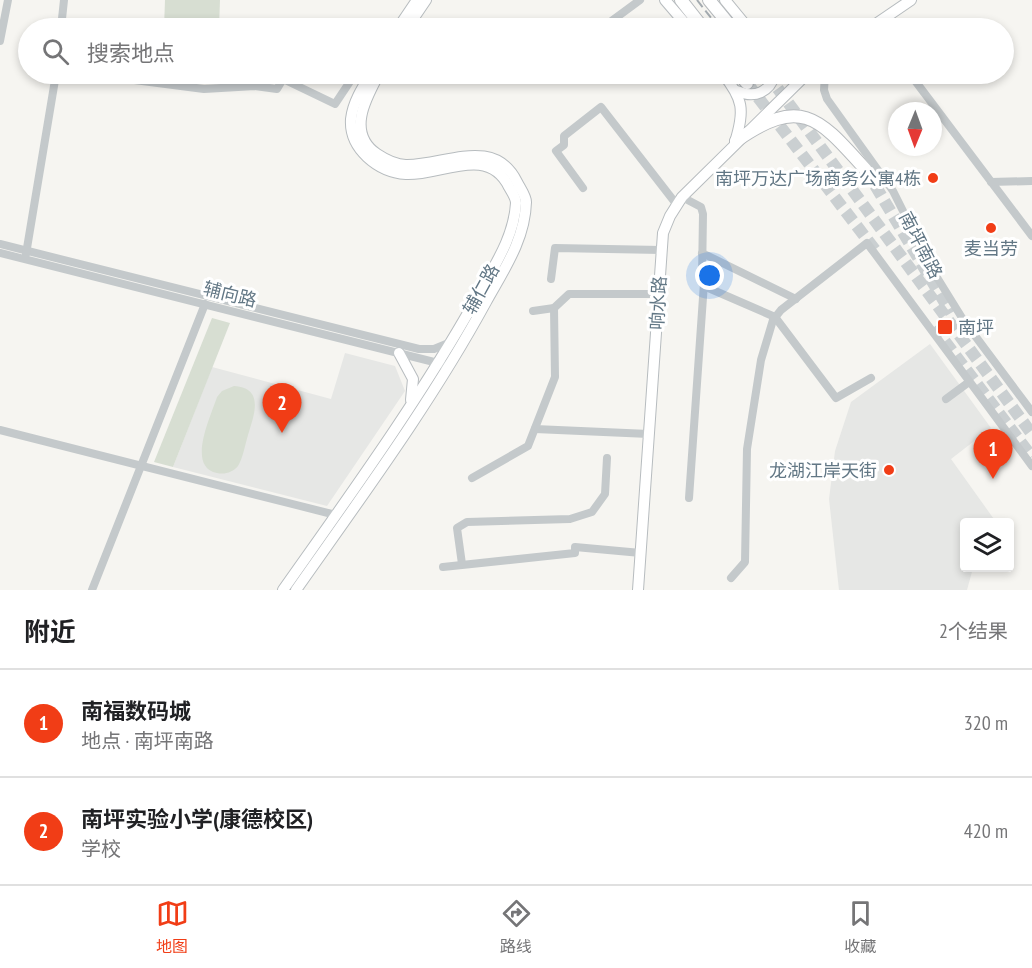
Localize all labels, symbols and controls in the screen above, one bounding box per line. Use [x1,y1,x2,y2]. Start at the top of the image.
search box [18,18,1014,84]
icon: search [39,35,72,68]
text: 搜索地点 [87,39,175,67]
north arrow [888,102,942,156]
place label: 南坪万达广场商务公寓4栋 [715,167,921,190]
marker: 南坪万达广场商务公寓4栋 [926,171,940,185]
street label: 南坪南路 [894,208,948,282]
marker: 麦当劳 [984,221,998,235]
place label: 麦当劳 [964,237,1018,260]
street label: 辅仁路 [458,260,504,318]
your location [695,261,724,290]
street label: 响水路 [645,275,671,331]
street label: 辅向路 [201,276,259,312]
place label: 南坪 [958,316,994,339]
marker: 南坪 [936,318,954,336]
pin: 2 [262,384,302,433]
pin: 1 [974,430,1012,479]
place label: 龙湖江岸天街 [769,459,877,482]
marker: 龙湖江岸天街 [882,463,896,477]
map controls [960,518,1014,572]
button: layers [960,518,1014,572]
text: 附近 [24,615,76,648]
text: 2个结果 [939,618,1008,644]
text: 南福数码城 [81,697,191,725]
text: 1 [39,710,48,736]
text: 320 m [964,710,1008,736]
text: 地点 · 南坪南路 [81,728,214,754]
text: 南坪实验小学(康德校区) [81,805,313,833]
text: 2 [39,818,48,844]
text: 420 m [964,818,1008,844]
text: 学校 [81,836,121,862]
tab: 地图 [156,897,189,957]
tab: 路线 [500,897,533,957]
tab: 收藏 [844,897,877,957]

